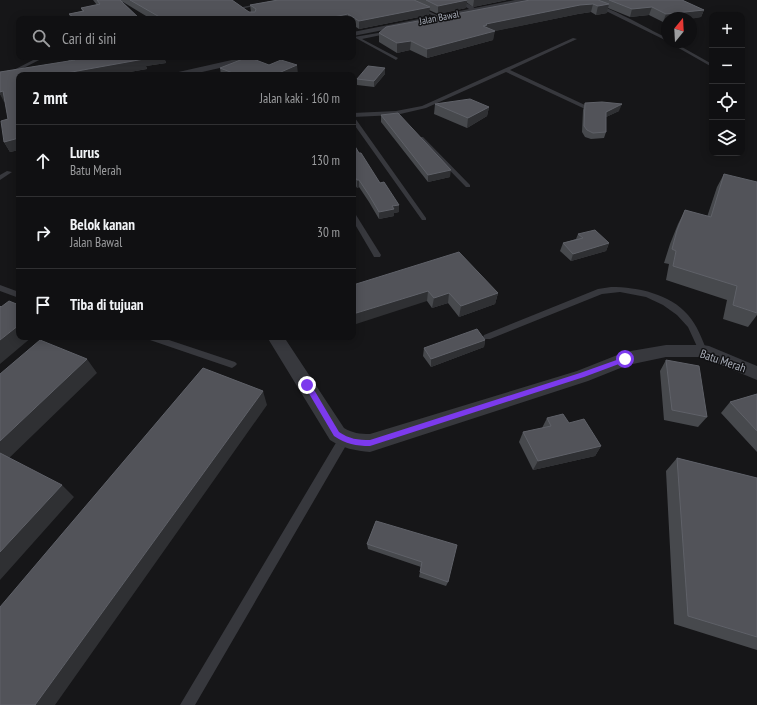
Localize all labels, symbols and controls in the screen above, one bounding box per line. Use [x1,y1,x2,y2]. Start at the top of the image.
street label: Jalan Bawal [417,7,461,28]
north arrow [661,12,697,48]
map controls [709,12,745,156]
button: + [709,12,745,48]
search box [16,16,356,60]
icon: search [30,27,52,49]
text: Cari di sini [62,29,116,48]
button: − [709,48,745,84]
button: locate [709,84,745,120]
text: 2 mnt [32,87,67,109]
text: Jalan kaki · 160 m [260,90,340,107]
button: layers [709,120,745,156]
text: Lurus [70,143,99,162]
icon: ahead [32,150,54,172]
text: 130 m [311,152,340,169]
text: Batu Merah [70,162,121,179]
text: Belok kanan [70,215,135,234]
icon: right [32,222,54,244]
text: 30 m [317,224,340,241]
text: Jalan Bawal [70,234,122,251]
icon: arrive [32,294,54,316]
text: Tiba di tujuan [70,295,144,314]
street label: Batu Merah [698,346,748,375]
route start [616,350,634,368]
route end [298,376,316,394]

